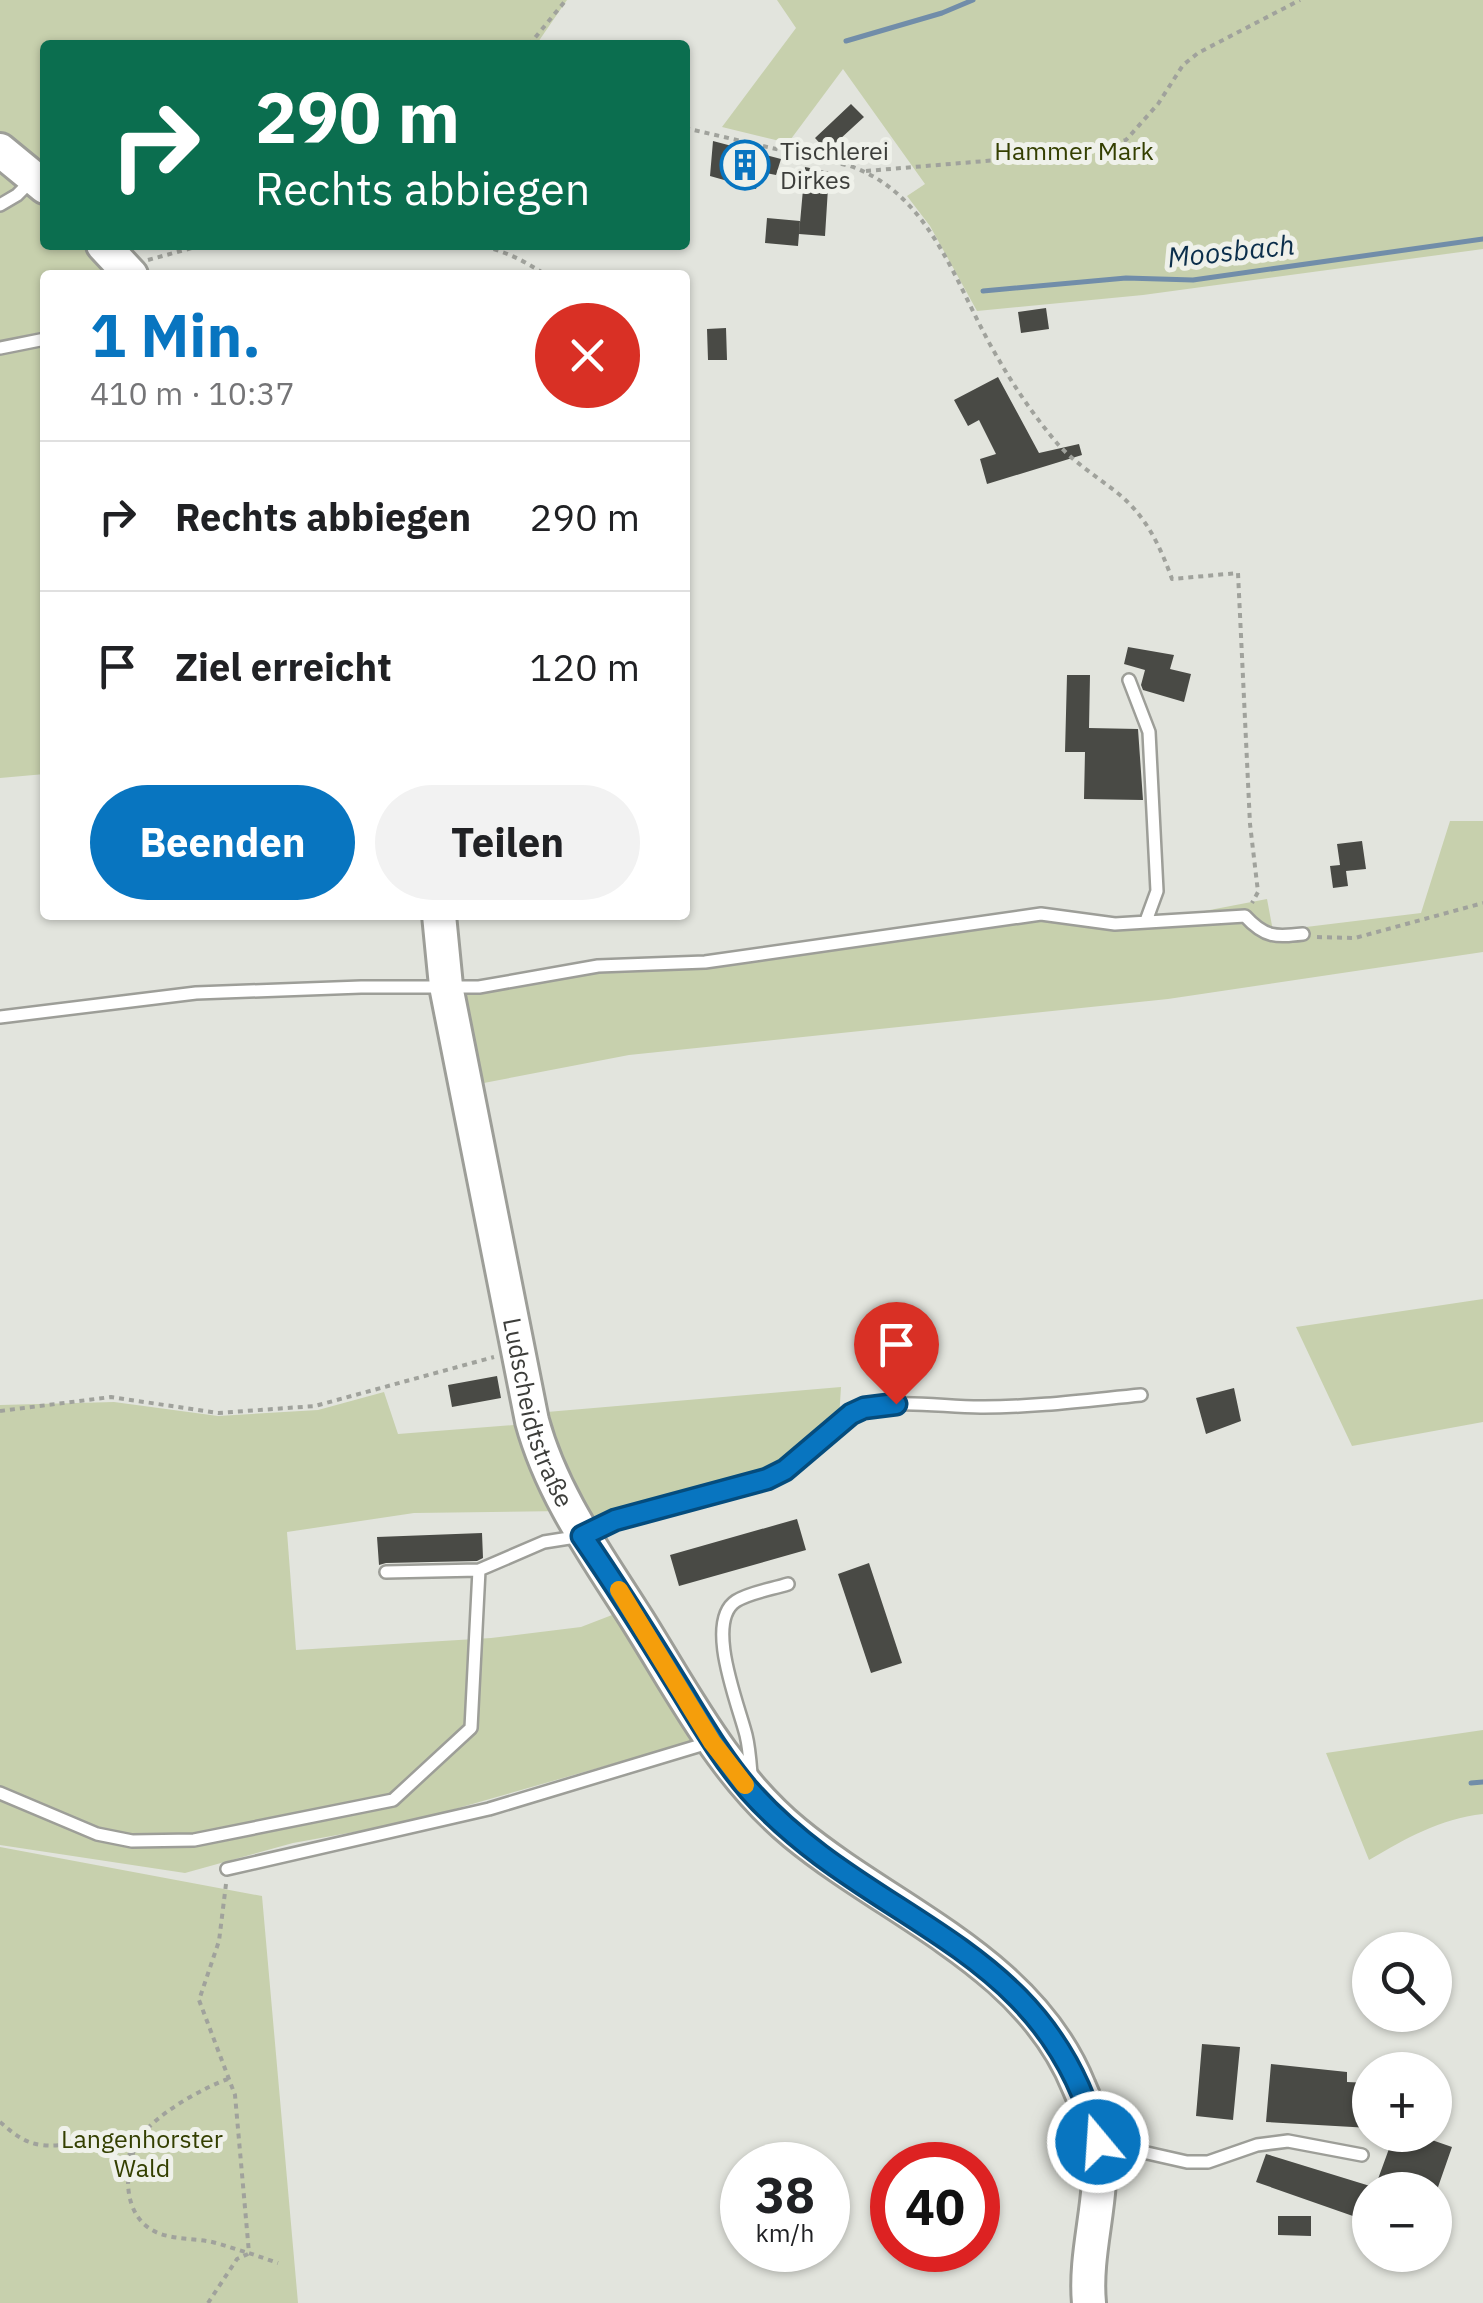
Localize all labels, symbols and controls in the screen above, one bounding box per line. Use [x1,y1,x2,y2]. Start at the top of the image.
text: 290 m [255,71,460,162]
icon: right [90,80,220,210]
place label: Tischlerei Dirkes [780,134,889,196]
park label: Hammer Mark [994,134,1154,167]
building icon: Tischlerei Dirkes [719,139,771,191]
text: Rechts abbiegen [255,159,590,217]
water label: Moosbach [1165,225,1296,276]
text: 1 Min. [90,295,261,374]
button: close [535,303,640,408]
text: 410 m · 10:37 [90,372,295,414]
icon: right [90,489,145,544]
text: Rechts abbiegen [175,492,471,541]
text: 290 m [529,492,640,541]
icon: arrive [90,639,145,694]
text: Ziel erreicht [175,642,392,691]
text: 120 m [529,642,640,691]
button: Beenden [90,785,355,900]
button: Teilen [375,785,640,900]
pin [854,1302,939,1405]
street label: Ludscheidtstraße [496,1315,582,1513]
icon: arrive [869,1317,924,1372]
map controls [1352,1932,1452,2272]
button: search [1352,1932,1452,2032]
button: + [1352,2052,1452,2152]
position arrow [1046,2090,1150,2194]
park label: Langenhorster Wald [61,2122,223,2184]
speed limit sign: 40 [870,2142,1000,2272]
text: 38 [755,2162,815,2227]
button: − [1352,2172,1452,2272]
text: km/h [756,2216,814,2249]

